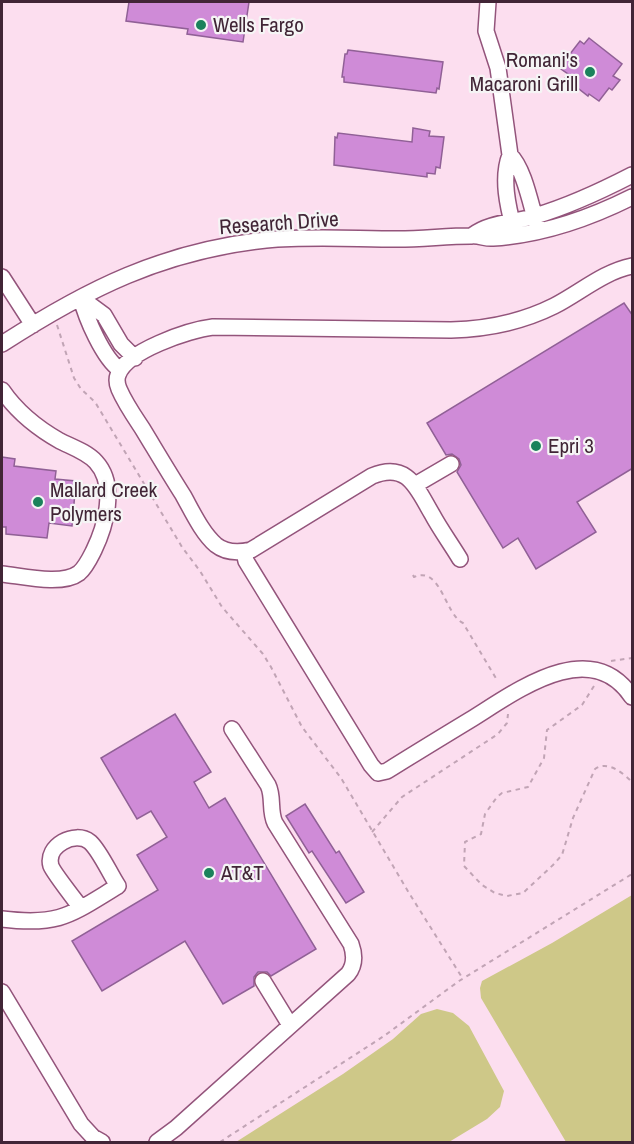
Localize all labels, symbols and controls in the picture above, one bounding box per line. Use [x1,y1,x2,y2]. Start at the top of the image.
place label: Wells Fargo [213,10,304,39]
marker: Wells Fargo [194,18,208,32]
place label: Romani's Macaroni Grill [470,45,578,98]
marker: Romani's Macaroni Grill [583,65,597,79]
street label: Research Drive [218,204,340,241]
place label: Epri 3 [548,431,594,460]
marker: Epri 3 [529,439,543,453]
place label: Mallard Creek Polymers [50,475,158,528]
marker: Mallard Creek Polymers [31,495,45,509]
place label: AT&T [220,858,264,887]
marker: AT&T [202,866,216,880]

